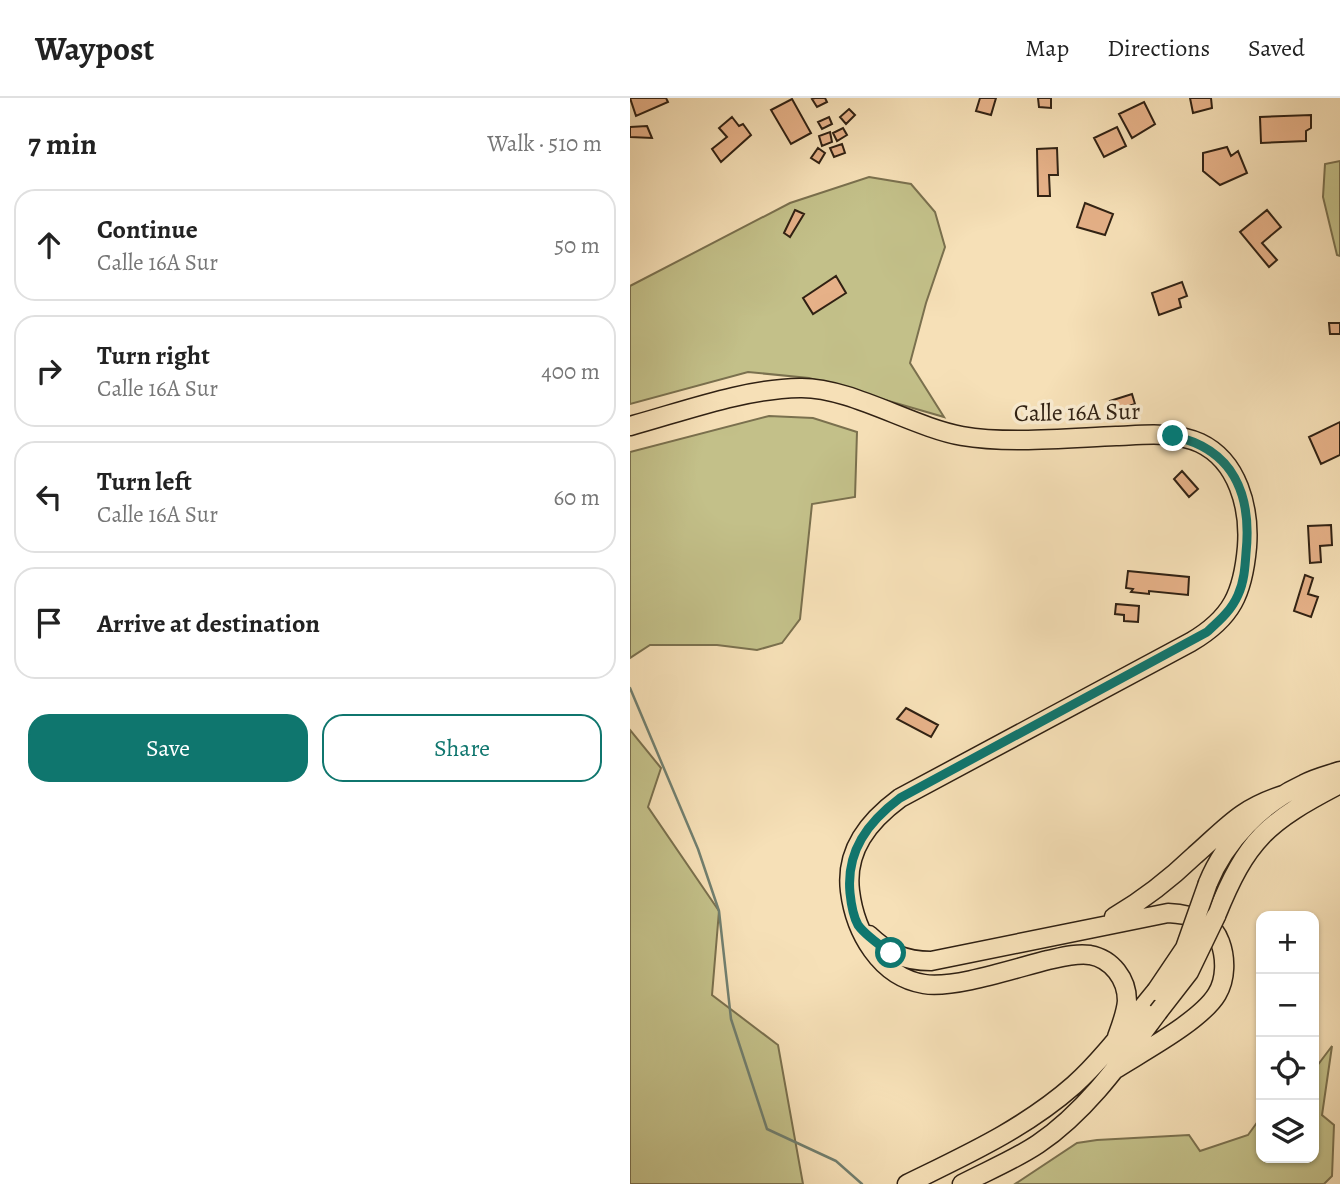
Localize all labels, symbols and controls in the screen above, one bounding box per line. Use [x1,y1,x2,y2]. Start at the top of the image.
text: Waypost [35,26,154,71]
text: Map [1025,32,1069,64]
text: Directions [1107,32,1210,64]
text: Saved [1248,32,1305,64]
text: 7 min [28,124,97,164]
text: Walk · 510 m [487,128,602,159]
text: Continue [97,212,198,247]
icon: ahead [30,226,68,264]
text: 50 m [554,230,600,261]
text: Calle 16A Sur [97,247,218,278]
text: Turn right [97,338,210,373]
icon: right [30,352,68,390]
text: 400 m [541,356,600,387]
text: Calle 16A Sur [97,373,218,404]
street label: Calle 16A Sur [1014,395,1140,429]
route end [1157,420,1188,451]
text: Turn left [97,464,192,499]
icon: left [30,478,68,516]
text: 60 m [553,482,600,513]
text: Calle 16A Sur [97,499,218,530]
icon: arrive [30,604,68,642]
text: Arrive at destination [97,606,320,641]
button: Save [28,714,308,782]
button: Share [322,714,602,782]
map controls [1256,911,1319,1163]
button: + [1256,911,1319,974]
route start [875,937,906,968]
button: − [1256,974,1319,1037]
button: locate [1256,1037,1319,1100]
button: layers [1256,1100,1319,1163]

